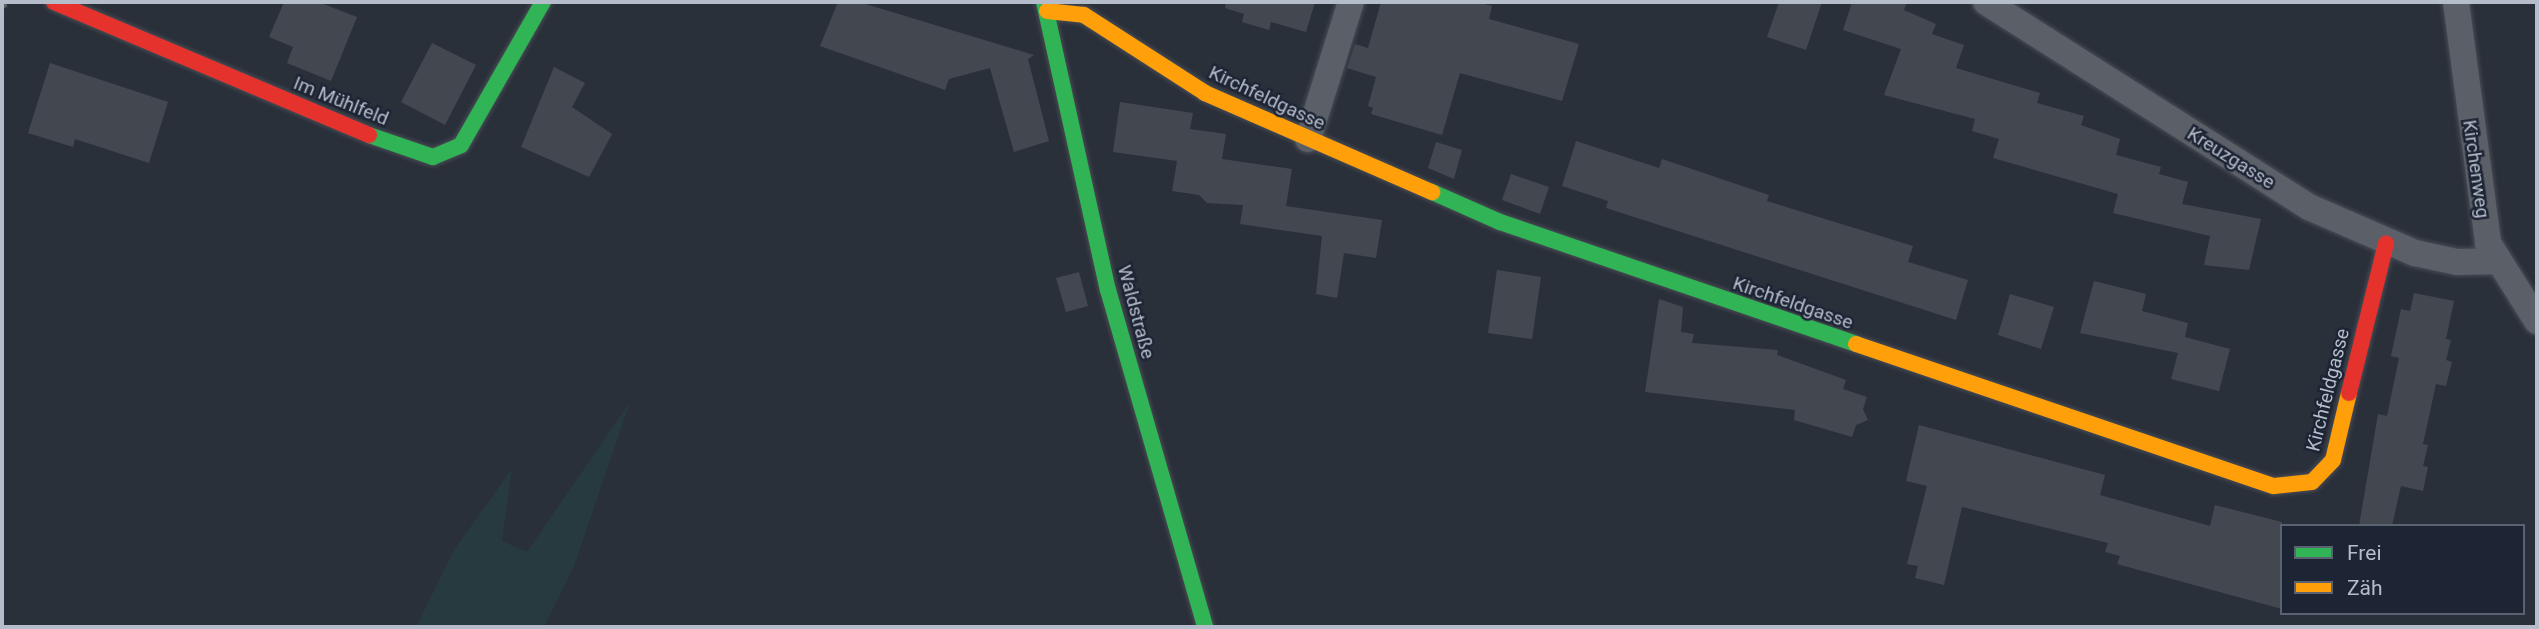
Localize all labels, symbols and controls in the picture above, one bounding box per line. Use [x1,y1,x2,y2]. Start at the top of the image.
street label: Kirchfeldgasse [1205,61,1329,135]
street label: Im Mühlfeld [290,72,392,130]
street label: Kirchenweg [2458,118,2494,220]
street label: Kreuzgasse [2183,122,2279,194]
street label: Waldstraße [1113,263,1159,361]
street label: Kirchfeldgasse [1730,272,1856,334]
street label: Kirchfeldgasse [2302,326,2354,454]
legend [2280,524,2525,615]
text: Frei [2347,541,2382,565]
text: Zäh [2347,576,2383,600]

